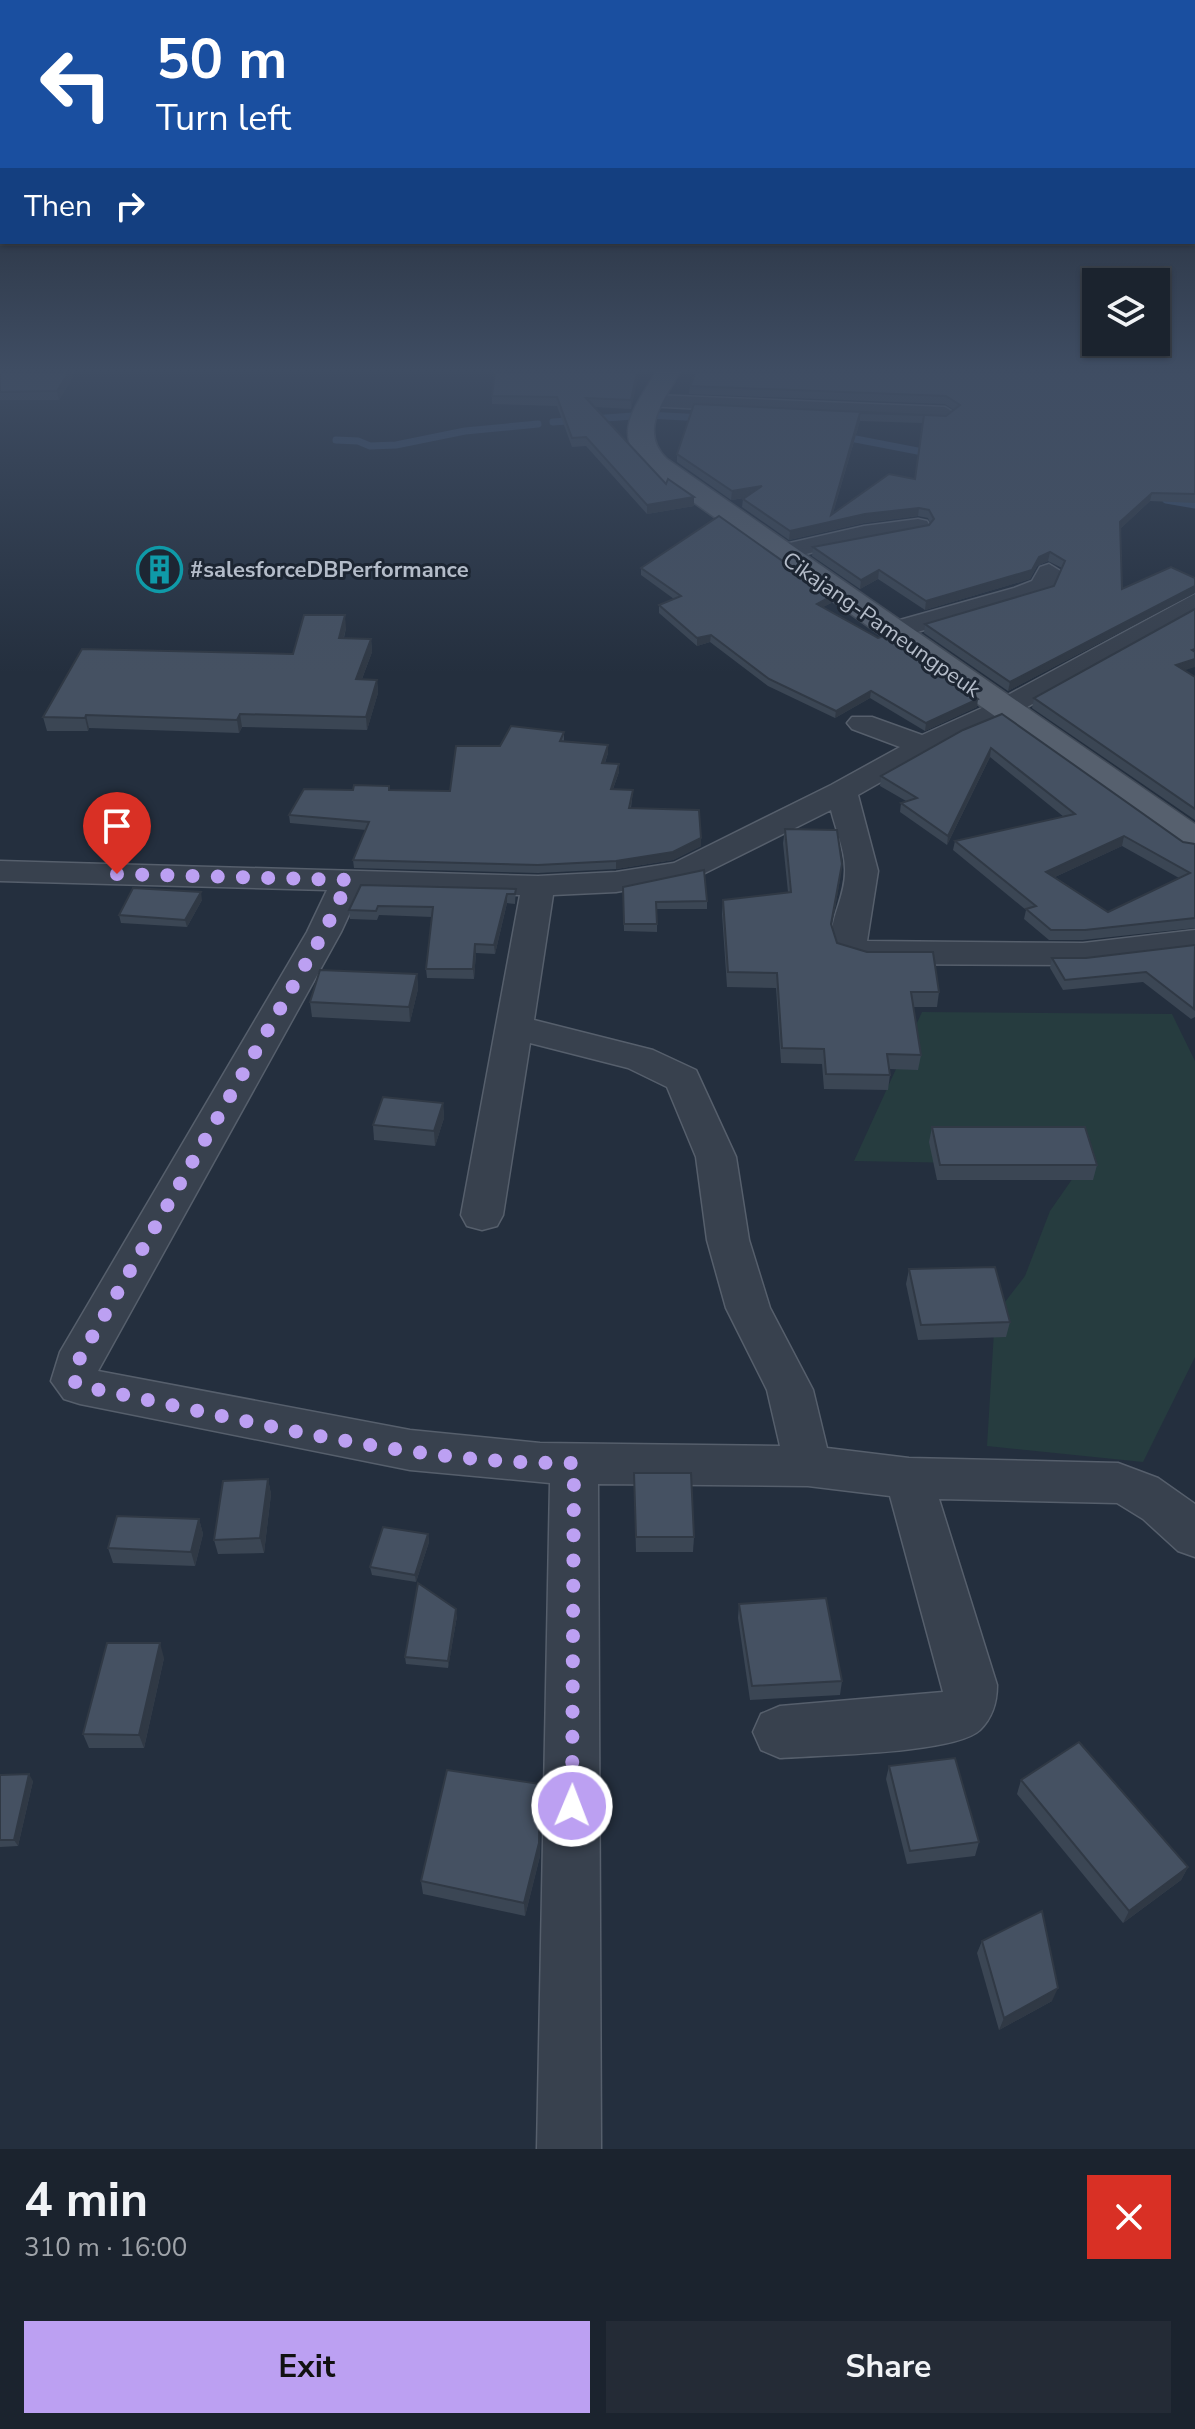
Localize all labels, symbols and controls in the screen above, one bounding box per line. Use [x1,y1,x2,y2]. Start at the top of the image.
text: 50 m [156,21,287,98]
icon: left [24,32,128,136]
text: Turn left [156,94,291,143]
icon: right [108,184,152,228]
text: Then [24,186,92,227]
map controls [1082,268,1170,356]
button: layers [1082,268,1170,356]
building icon: #salesforceDBPerformance [135,545,183,593]
street label: Cikajang-Pameungpeuk [776,545,987,705]
place label: #salesforceDBPerformance [190,555,469,585]
pin [83,792,151,874]
icon: arrive [95,804,139,848]
position arrow [530,1764,614,1848]
text: 4 min [24,2167,148,2233]
button: close [1087,2175,1171,2259]
text: 310 m · 16:00 [24,2230,187,2265]
button: Exit [24,2321,590,2413]
button: Share [606,2321,1171,2413]

